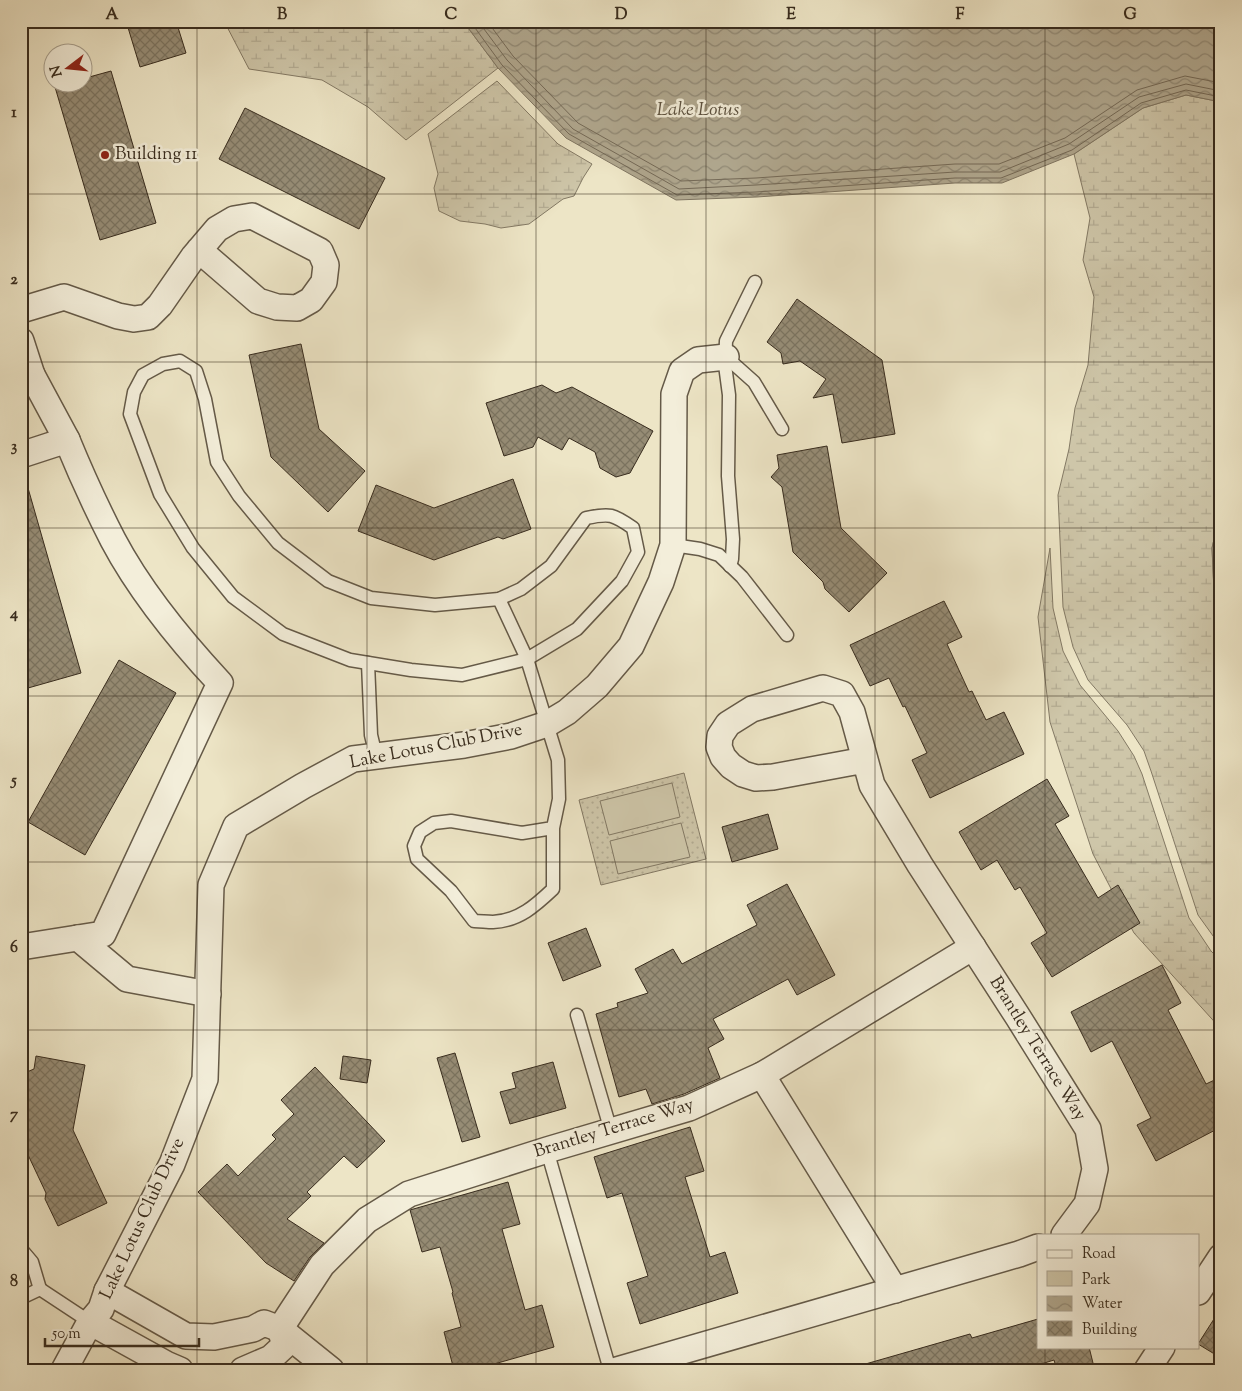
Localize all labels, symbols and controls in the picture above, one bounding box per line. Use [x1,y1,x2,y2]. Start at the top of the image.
text: A [106,4,119,27]
text: B [277,4,287,27]
text: C [445,4,458,27]
text: D [615,4,628,27]
text: E [786,4,796,27]
text: F [956,4,965,27]
text: G [1123,4,1137,27]
north arrow [42,42,92,92]
text: N [46,63,69,79]
water label: Lake Lotus [657,97,739,124]
text: 1 [11,102,17,125]
place label: Building 11 [115,142,197,168]
marker: Building 11 [99,149,111,161]
text: 2 [10,269,18,292]
text: 3 [11,436,18,459]
text: 4 [9,603,18,626]
street label: Lake Lotus Club Drive [347,718,525,776]
text: 5 [9,770,17,793]
text: 6 [10,937,18,960]
street label: Brantley Terrace Way [982,972,1092,1126]
street label: Brantley Terrace Way [531,1092,697,1166]
text: 7 [10,1104,19,1127]
street label: Lake Lotus Club Drive [94,1134,192,1304]
legend [1037,1234,1200,1348]
text: Road [1082,1244,1116,1265]
text: Park [1082,1270,1111,1291]
text: 8 [10,1271,18,1294]
text: Water [1082,1294,1123,1315]
scale bar [45,1316,199,1348]
text: Building [1082,1320,1137,1341]
text: 50 m [51,1324,81,1345]

